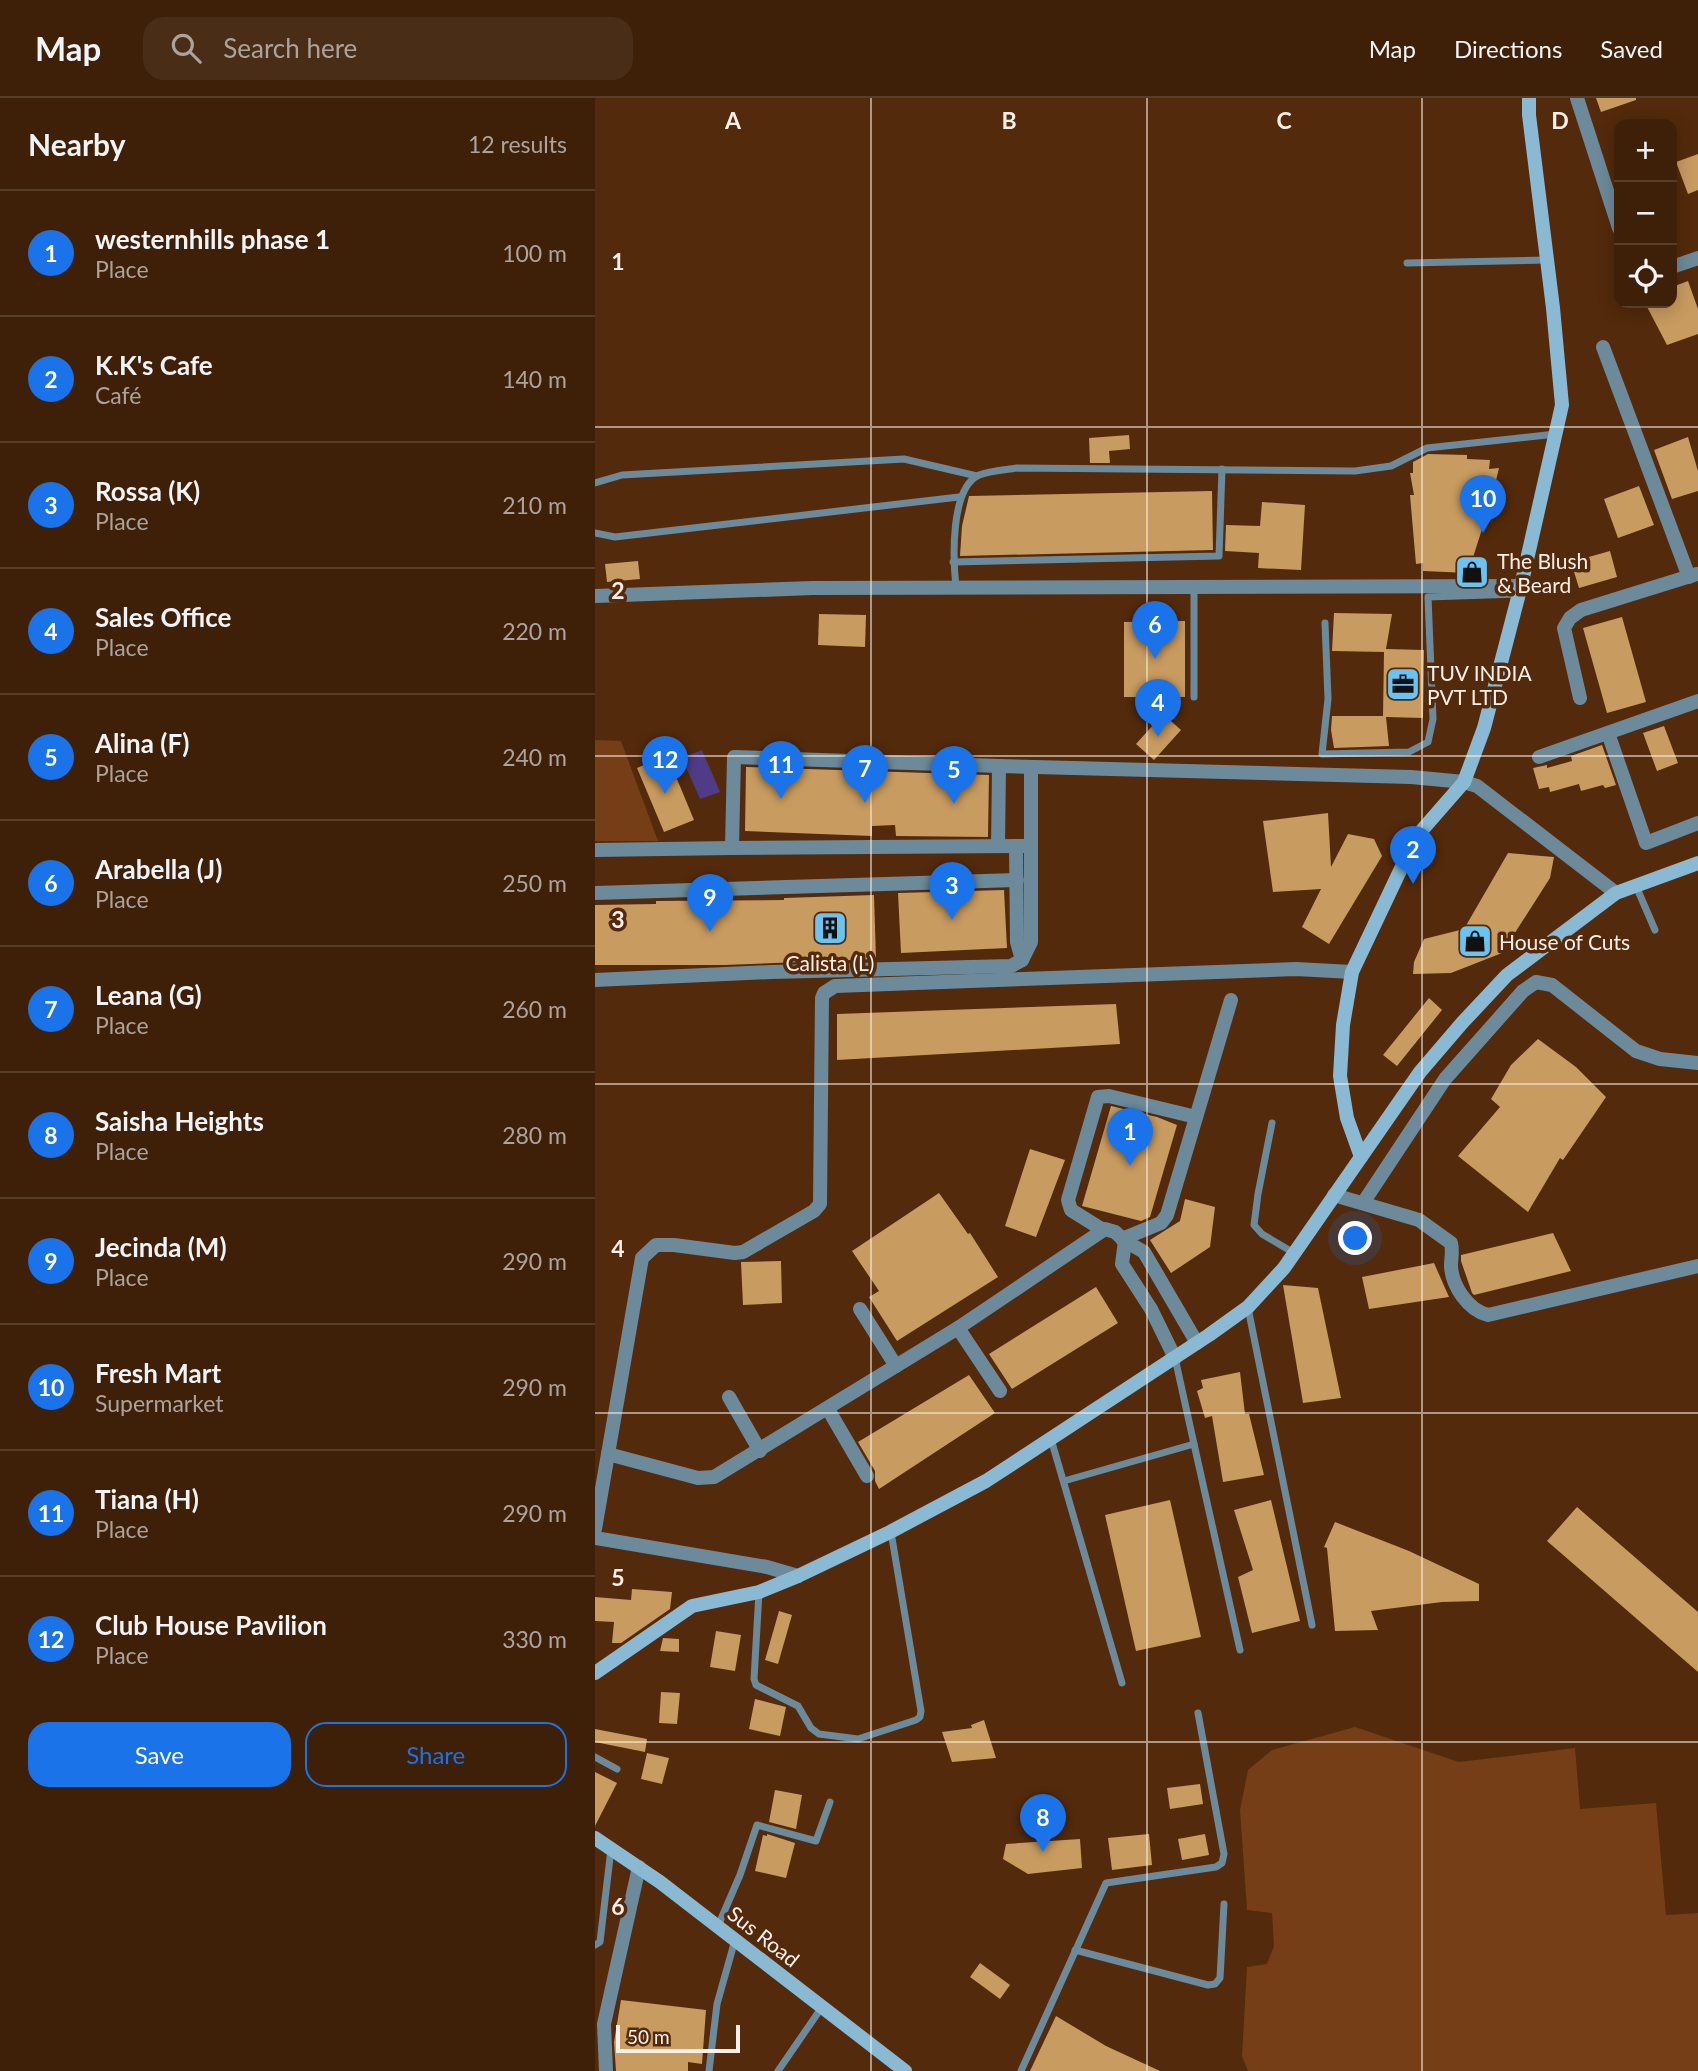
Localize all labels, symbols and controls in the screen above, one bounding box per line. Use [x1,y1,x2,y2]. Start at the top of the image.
search box [143,17,633,80]
text: Map [35,28,101,68]
icon: search [167,29,205,67]
text: Search here [223,32,357,64]
text: Map [1369,34,1416,63]
text: Directions [1454,34,1562,63]
text: Saved [1600,34,1663,63]
text: A [724,106,742,134]
text: B [1001,106,1017,134]
text: C [1276,106,1292,134]
text: D [1551,106,1569,134]
map controls [1614,119,1677,308]
button: + [1614,119,1677,182]
text: Nearby [28,126,126,162]
text: 12 results [468,130,567,158]
button: − [1614,182,1677,245]
text: westernhills phase 1 [95,223,330,255]
text: 1 [44,239,58,267]
text: 100 m [502,239,567,267]
button: locate [1614,245,1677,308]
text: 1 [611,247,625,275]
text: Place [95,255,149,283]
text: K.K's Cafe [95,349,213,381]
text: 2 [44,365,58,393]
text: 140 m [502,365,567,393]
text: Café [95,381,141,409]
text: Rossa (K) [95,475,200,507]
pin: 10 [1460,475,1506,533]
text: 3 [44,491,58,519]
text: 210 m [502,491,567,519]
text: Place [95,507,149,535]
place label: The Blush & Beard [1497,548,1588,597]
shop icon: The Blush & Beard [1453,553,1491,591]
text: 2 [611,576,625,604]
text: Sales Office [95,601,231,633]
pin: 6 [1132,601,1178,659]
text: 4 [44,617,58,645]
text: 220 m [502,617,567,645]
text: Place [95,633,149,661]
place label: TUV INDIA PVT LTD [1427,660,1532,709]
office icon: TUV INDIA PVT LTD [1384,665,1422,703]
pin: 4 [1135,679,1181,737]
text: Alina (F) [95,727,189,759]
pin: 12 [642,736,688,794]
pin: 11 [758,741,804,799]
text: 5 [44,743,58,771]
text: 240 m [502,743,567,771]
pin: 7 [842,745,888,803]
pin: 5 [931,746,977,804]
text: Place [95,759,149,787]
pin: 2 [1390,826,1436,884]
text: Arabella (J) [95,853,222,885]
pin: 3 [929,862,975,920]
text: 6 [44,869,58,897]
text: 250 m [502,869,567,897]
pin: 9 [687,874,733,932]
text: Place [95,885,149,913]
text: 3 [611,905,625,933]
building icon: Calista (L) [811,909,849,947]
shop icon: House of Cuts [1456,922,1494,960]
place label: House of Cuts [1499,929,1630,954]
place label: Calista (L) [786,950,874,975]
text: Leana (G) [95,979,202,1011]
text: 7 [44,995,58,1023]
text: 260 m [502,995,567,1023]
text: Place [95,1011,149,1039]
text: Saisha Heights [95,1105,264,1137]
pin: 1 [1107,1108,1153,1166]
text: 8 [44,1121,58,1149]
text: 280 m [502,1121,567,1149]
text: Place [95,1137,149,1165]
your location [1338,1221,1372,1255]
text: Jecinda (M) [95,1231,227,1263]
text: 4 [611,1234,625,1262]
text: 9 [44,1247,58,1275]
text: 290 m [502,1247,567,1275]
text: Place [95,1263,149,1291]
text: Fresh Mart [95,1357,221,1389]
text: 10 [38,1373,64,1401]
text: 290 m [502,1373,567,1401]
text: Supermarket [95,1389,224,1417]
text: Tiana (H) [95,1483,199,1515]
text: 11 [38,1499,64,1527]
text: 290 m [502,1499,567,1527]
text: Place [95,1515,149,1543]
text: 5 [611,1563,625,1591]
text: Club House Pavilion [95,1609,327,1641]
text: 12 [38,1625,64,1653]
text: 330 m [502,1625,567,1653]
text: Place [95,1641,149,1669]
button: Save [28,1722,291,1787]
button: Share [305,1722,567,1787]
pin: 8 [1020,1794,1066,1852]
text: 6 [611,1892,625,1920]
street label: Sus Road [723,1900,805,1972]
scale bar [616,2022,740,2054]
text: 50 m [627,2025,670,2048]

